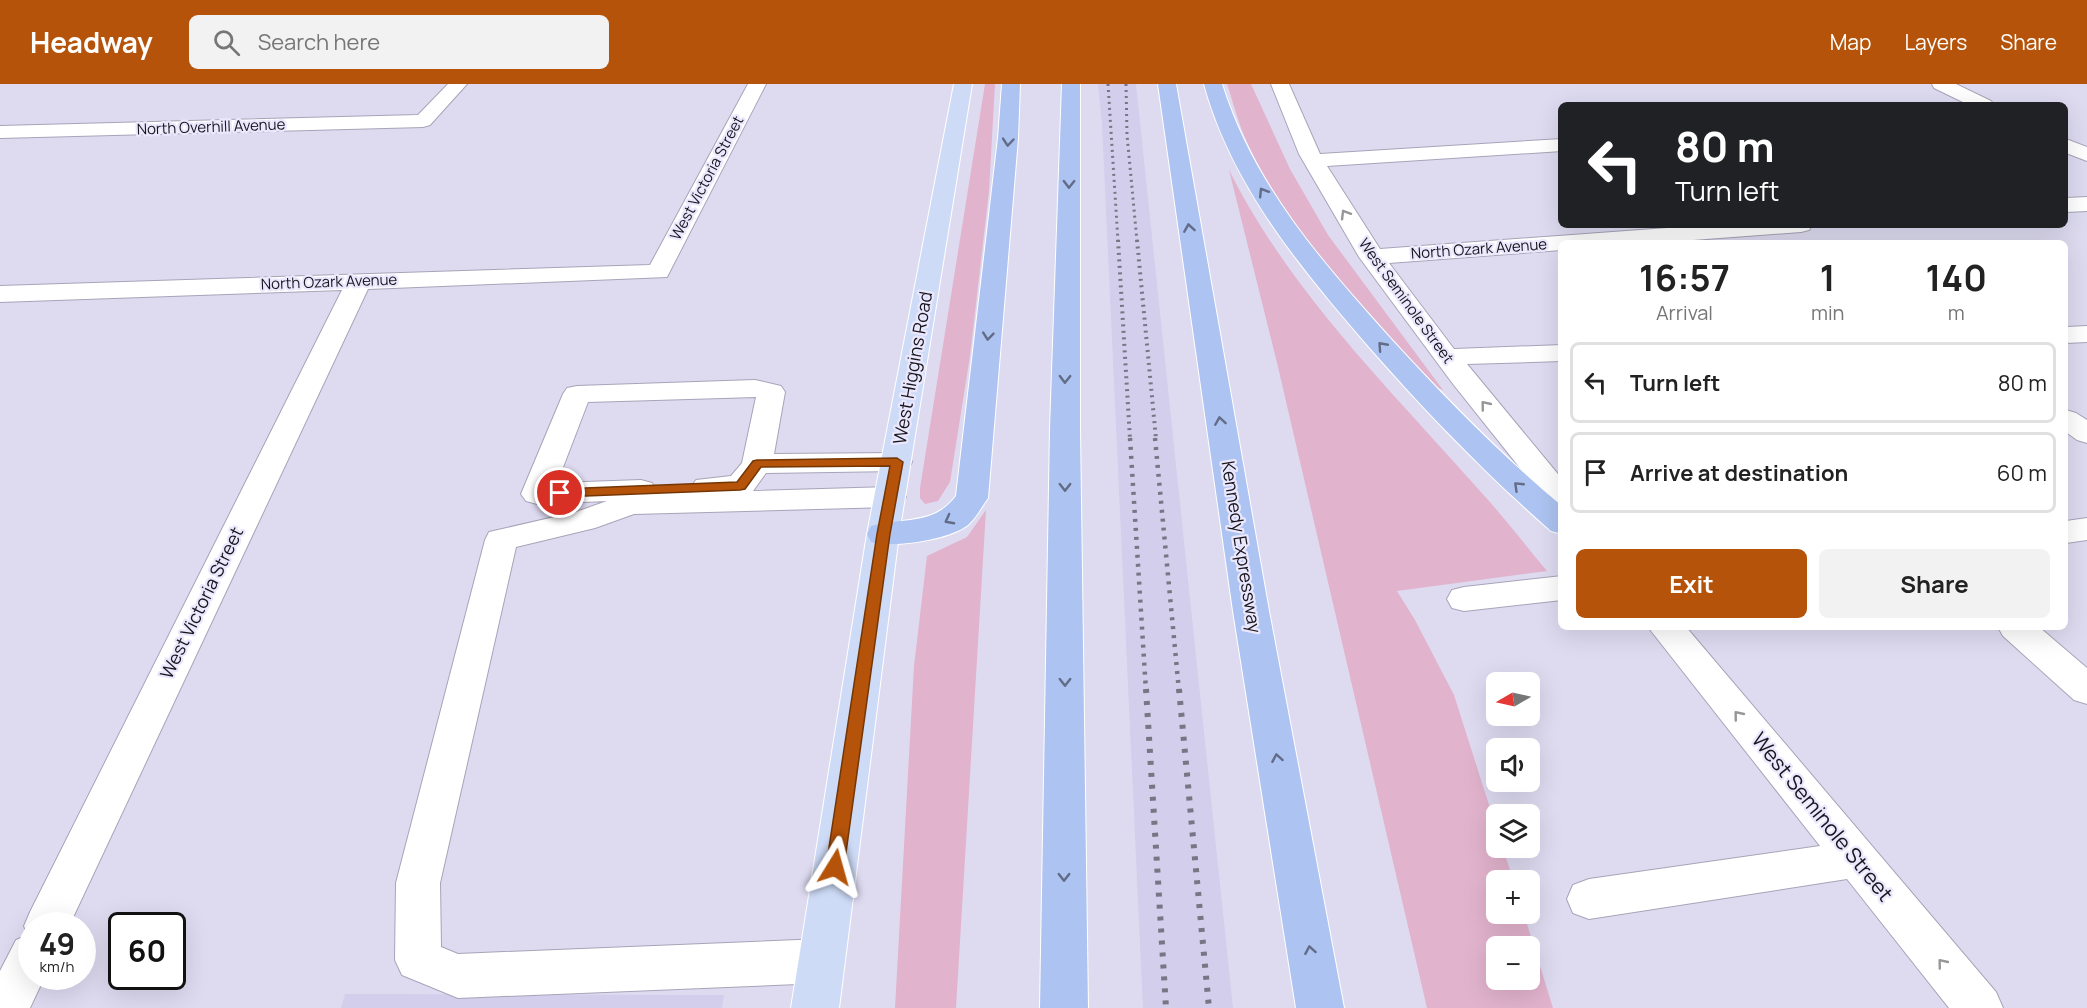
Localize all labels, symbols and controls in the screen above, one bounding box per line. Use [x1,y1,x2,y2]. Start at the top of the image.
search box [189,15,609,69]
text: Headway [30,23,153,61]
icon: search [210,26,243,59]
text: Search here [258,27,380,57]
text: Map [1830,28,1871,56]
text: Layers [1904,28,1967,56]
text: Share [2000,28,2057,56]
street label: West Victoria Street [665,112,748,244]
street label: North Overhill Avenue [136,113,286,140]
text: 80 m [1675,117,1775,175]
icon: left [1576,126,1654,204]
one-way arrow [1001,138,1014,147]
text: Turn left [1675,172,1779,209]
one-way arrow [1062,180,1075,189]
one-way arrow [1258,188,1270,198]
one-way arrow [1341,210,1353,220]
one-way arrow [1184,224,1196,233]
street label: North Ozark Avenue [1410,233,1548,264]
street label: West Seminole Street [1354,234,1459,367]
text: 16:57 [1639,253,1730,302]
text: 1 [1820,253,1836,302]
text: 140 [1926,253,1987,302]
street label: North Ozark Avenue [260,269,398,294]
street label: West Higgins Road [887,289,937,446]
text: Arrival [1656,299,1713,326]
text: min [1811,299,1844,326]
text: m [1948,299,1965,326]
one-way arrow [982,332,995,341]
one-way arrow [1378,342,1389,352]
icon: left [1579,366,1612,399]
text: Turn left [1630,368,1720,398]
text: 80 m [1998,368,2047,398]
one-way arrow [1059,375,1072,384]
one-way arrow [1482,401,1493,412]
one-way arrow [1215,416,1227,426]
icon: arrive [1579,456,1612,489]
text: Arrive at destination [1630,458,1848,488]
text: 60 m [1997,458,2047,488]
street label: Kennedy Expressway [1217,459,1268,635]
pin [534,467,585,518]
icon: arrive [543,476,576,509]
one-way arrow [1514,482,1524,493]
one-way arrow [1059,483,1071,492]
one-way arrow [944,513,955,525]
street label: West Victoria Street [154,523,248,682]
button: Exit [1576,549,1807,618]
button: Share [1819,549,2050,618]
north arrow [1486,672,1540,726]
map controls [1486,672,1540,990]
one-way arrow [1059,678,1071,687]
one-way arrow [1734,711,1745,722]
street label: West Seminole Street [1746,726,1900,907]
button: sound [1486,738,1540,792]
one-way arrow [1271,754,1283,763]
button: layers [1486,804,1540,858]
position arrow [803,835,867,899]
button: + [1486,870,1540,924]
one-way arrow [1058,873,1070,882]
speed limit sign: 60 [108,912,186,990]
text: 49 [39,923,75,964]
button: − [1486,936,1540,990]
one-way arrow [1305,946,1317,955]
text: km/h [40,956,74,977]
one-way arrow [1938,959,1949,970]

